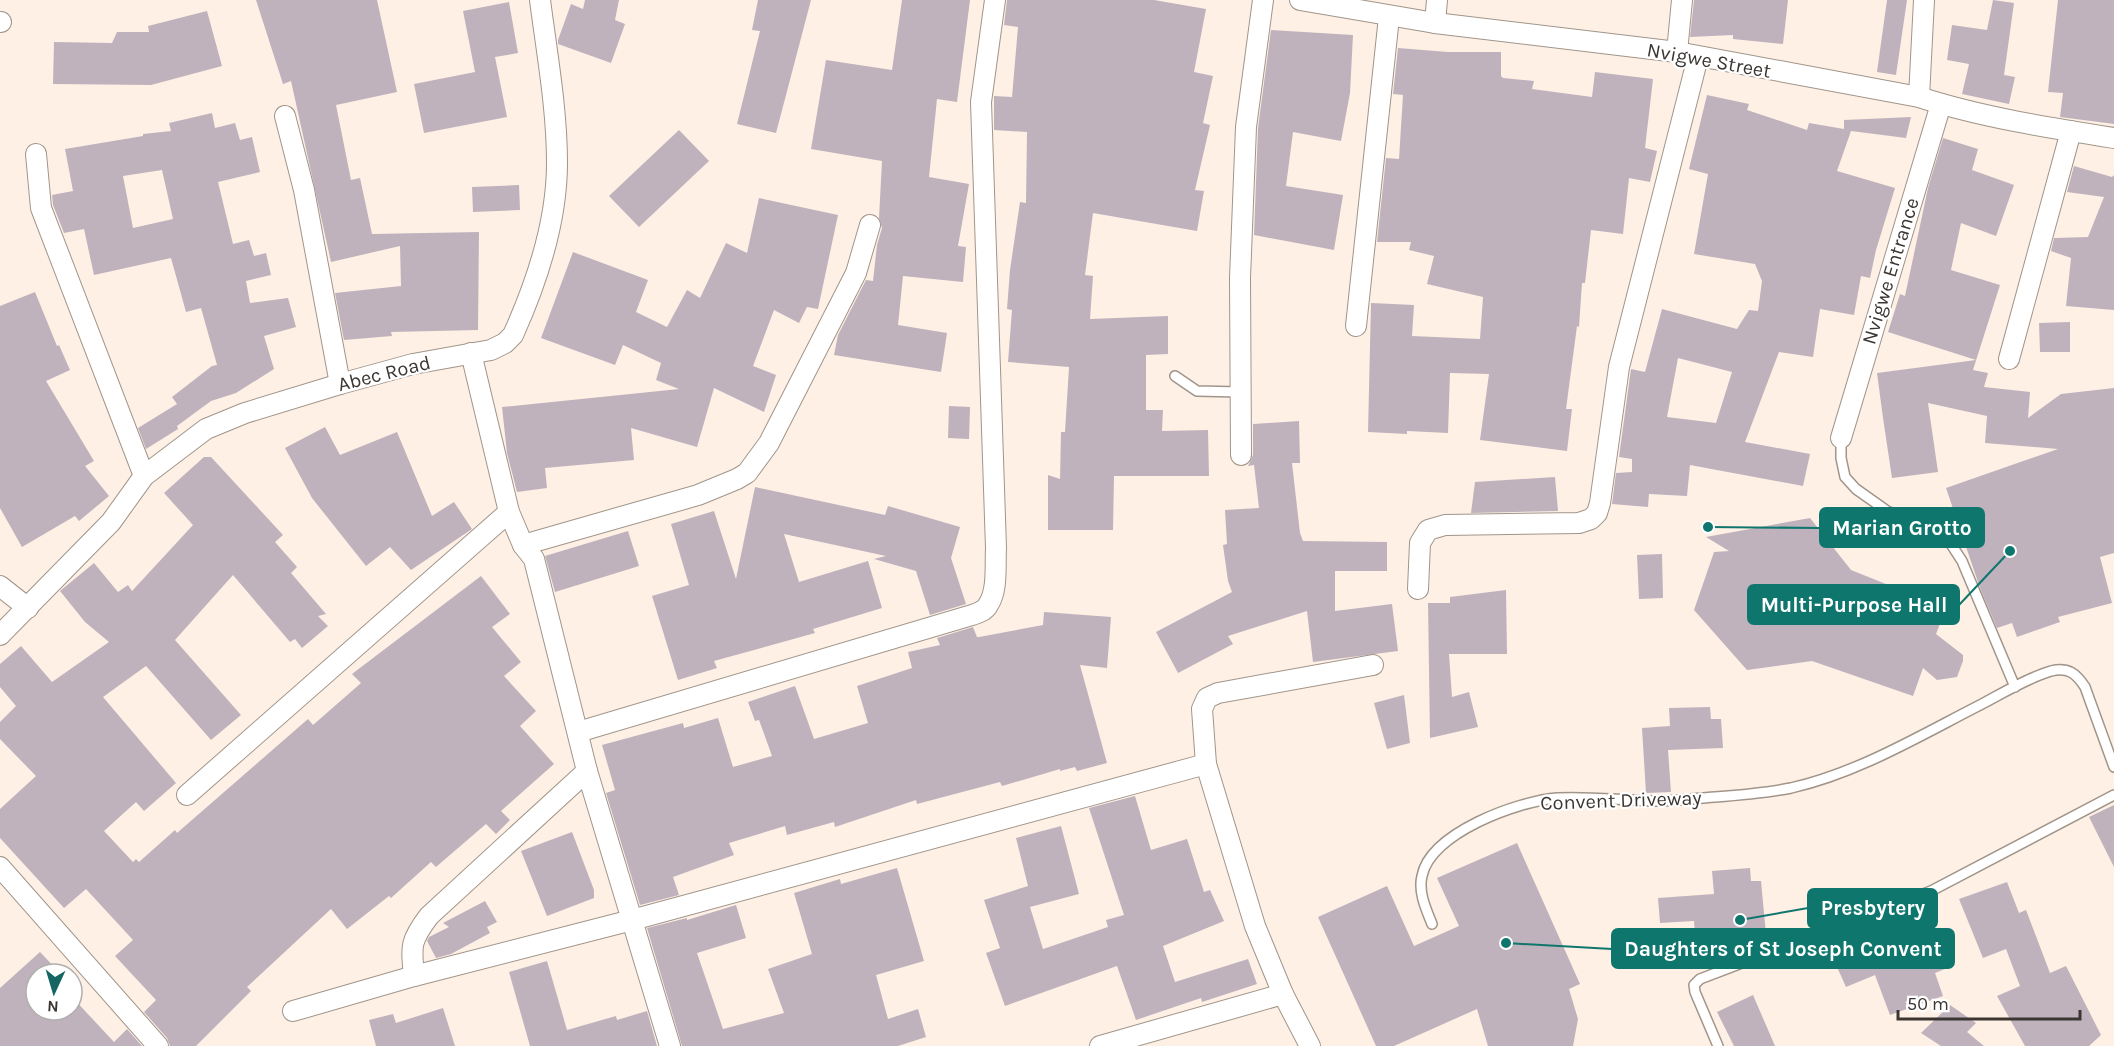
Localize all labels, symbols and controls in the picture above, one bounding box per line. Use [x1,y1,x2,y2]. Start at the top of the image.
street label: Nvigwe Street [1645,38,1773,83]
street label: Nvigwe Entrance [1857,195,1924,347]
street label: Abec Road [335,351,433,396]
callout: Marian Grotto [1820,508,1984,547]
text: Marian Grotto [1832,516,1972,540]
callout: Multi-Purpose Hall [1748,585,1959,624]
text: Multi-Purpose Hall [1761,593,1947,617]
street label: Convent Driveway [1540,786,1702,815]
callout: Presbytery [1808,889,1937,928]
text: Presbytery [1821,896,1926,920]
callout: Daughters of St Joseph Convent [1612,929,1954,968]
text: Daughters of St Joseph Convent [1624,937,1942,961]
north arrow [24,962,84,1022]
scale bar [1898,983,2080,1021]
text: 50 m [1907,993,1949,1015]
text: N [47,997,59,1016]

